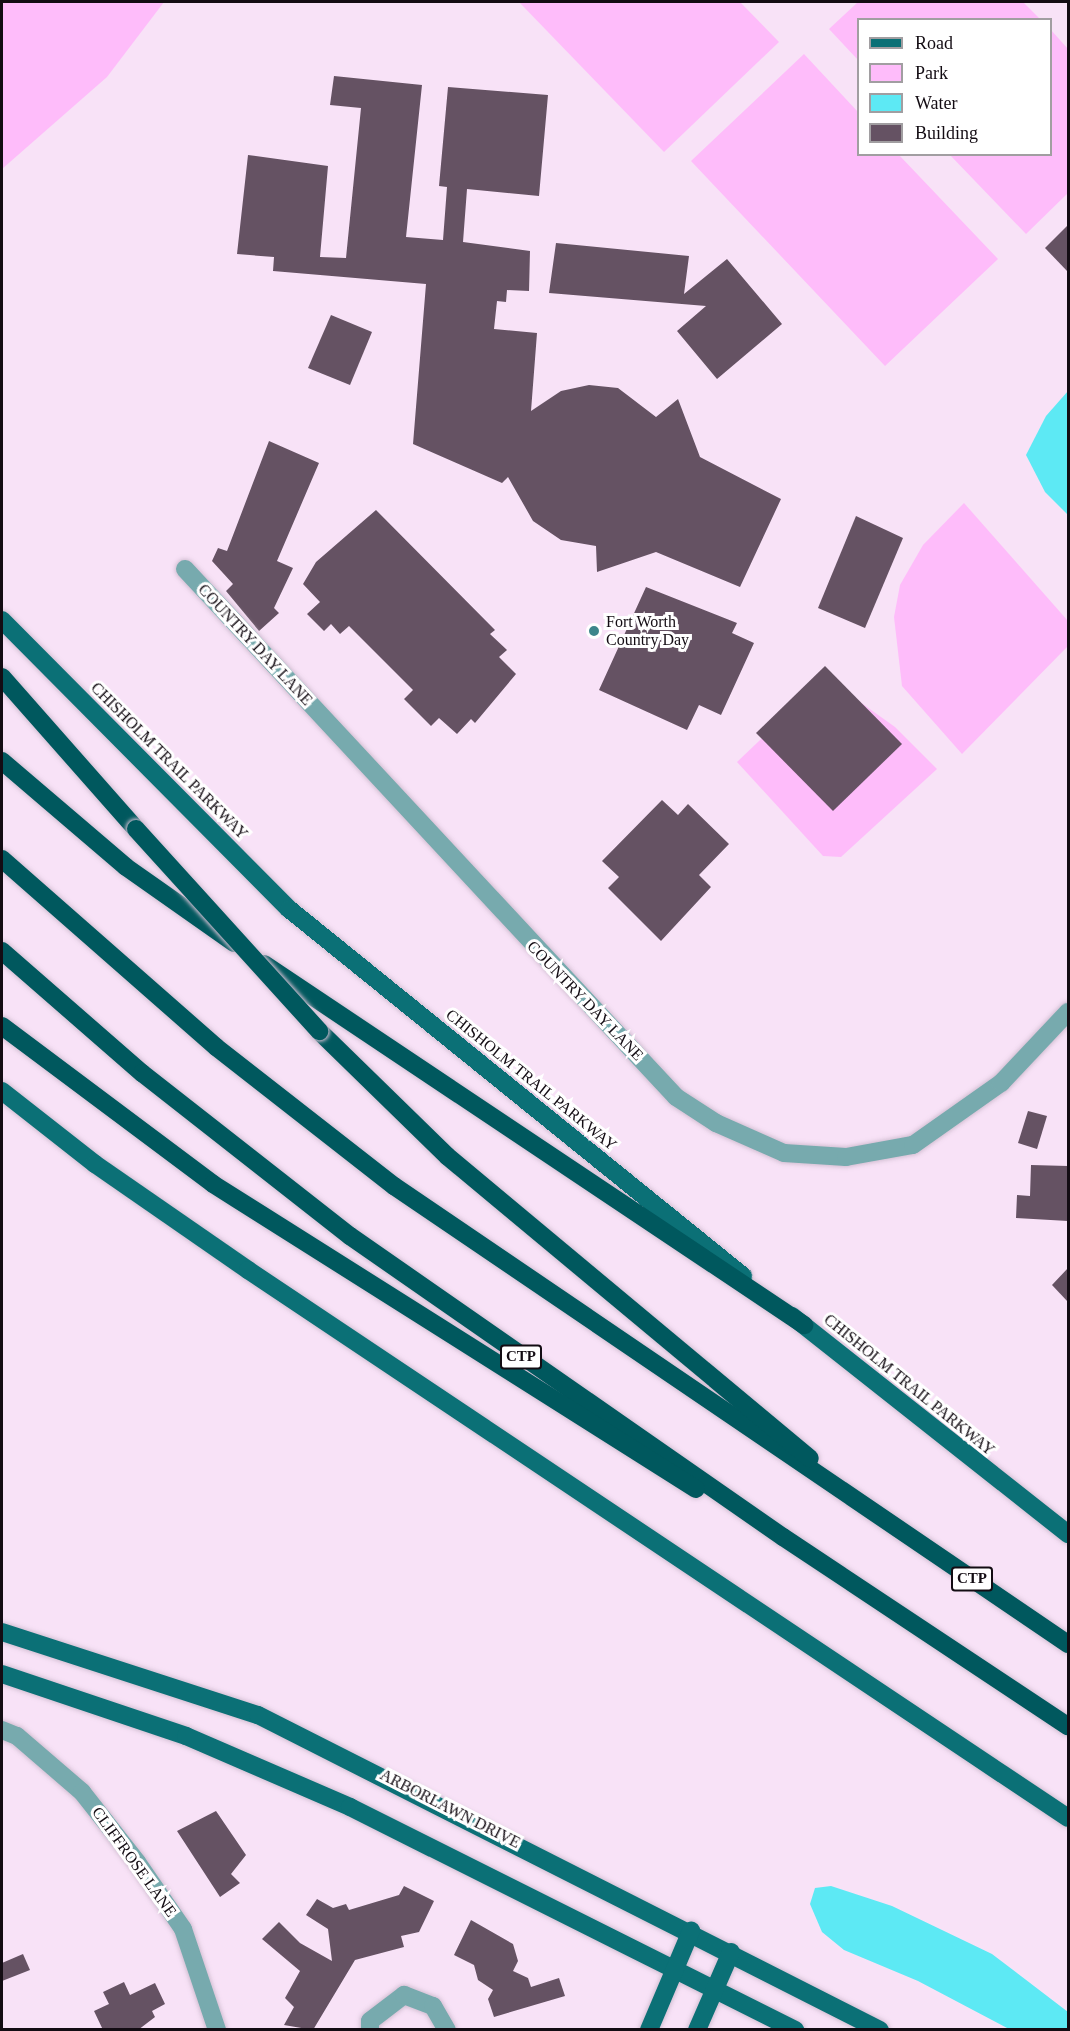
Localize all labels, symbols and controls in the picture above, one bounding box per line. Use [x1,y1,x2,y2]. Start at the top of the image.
legend [857,18,1052,156]
text: Road [915,33,953,53]
text: Park [915,63,948,83]
text: Water [915,93,958,113]
text: Building [915,123,978,143]
street label: COUNTRY DAY LANE [193,580,317,710]
place label: Fort Worth Country Day [606,612,689,650]
marker: Fort Worth Country Day [587,624,601,638]
street label: CHISHOLM TRAIL PARKWAY [86,678,252,844]
street label: COUNTRY DAY LANE [522,937,648,1065]
street label: CHISHOLM TRAIL PARKWAY [441,1005,621,1155]
street label: CHISHOLM TRAIL PARKWAY [819,1310,999,1460]
road number: CTP [500,1345,542,1369]
road number: CTP [951,1567,993,1591]
street label: ARBORLAWN DRIVE [377,1765,523,1853]
street label: CLIFFROSE LANE [88,1803,180,1921]

